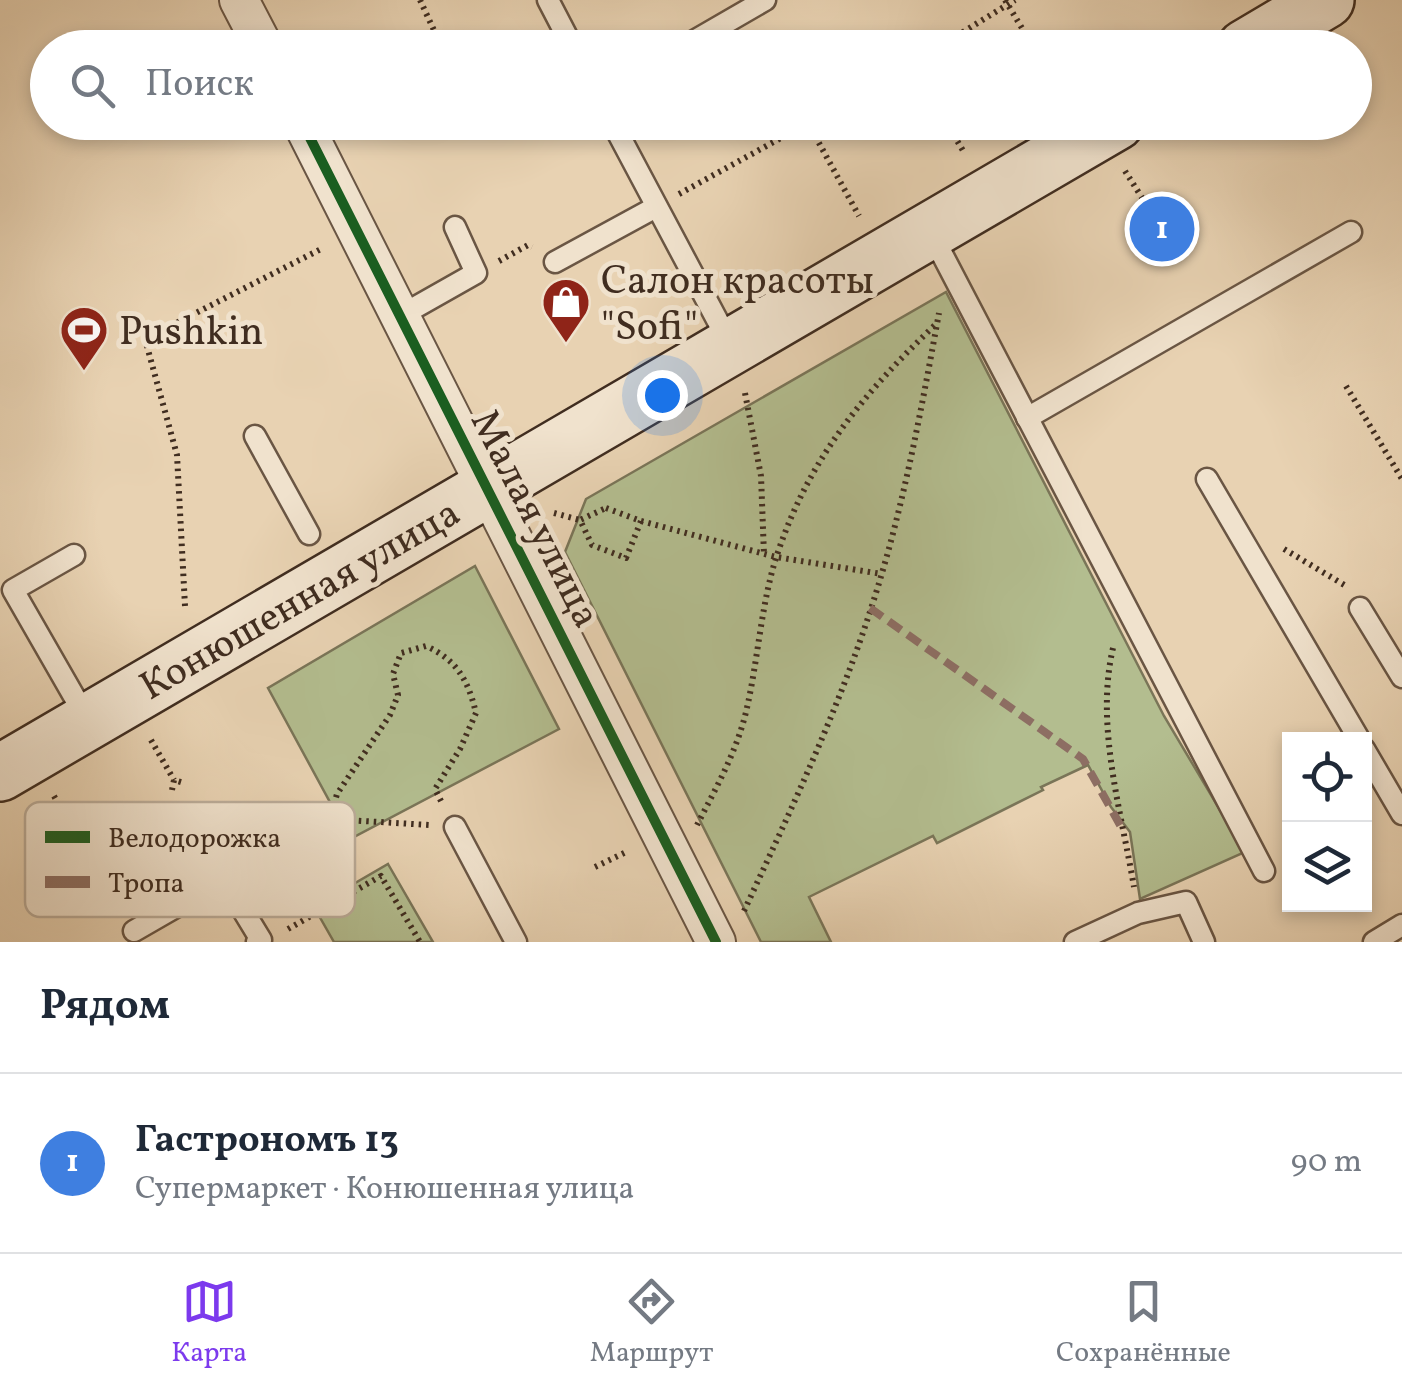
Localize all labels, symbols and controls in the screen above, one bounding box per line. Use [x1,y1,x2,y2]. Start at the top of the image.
search box [30,30,1372,140]
icon: search [65,58,120,113]
text: Поиск [145,59,254,112]
pin: 1 [1130,192,1194,266]
place label: Салон красоты "Sofi" [601,255,874,357]
shop icon: Салон красоты "Sofi" [540,276,592,344]
sports icon: Pushkin [58,304,110,372]
place label: Pushkin [119,306,263,362]
your location [637,370,688,421]
street label: Малая улица [454,401,612,639]
street label: Конюшенная улица [131,487,471,716]
map controls [1282,732,1372,912]
button: locate [1282,732,1372,822]
legend [25,802,355,917]
text: Велодорожка [108,820,281,859]
button: layers [1282,822,1372,912]
text: Тропа [108,865,184,904]
text: Рядом [40,978,170,1037]
text: Гастрономъ 13 [135,1115,399,1168]
text: 1 [66,1141,79,1185]
text: 90 m [1291,1141,1362,1185]
text: Супермаркет · Конюшенная улица [135,1168,635,1212]
tab: Карта [171,1274,247,1373]
tab: Маршрут [590,1274,713,1373]
tab: Сохранённые [1056,1274,1231,1373]

